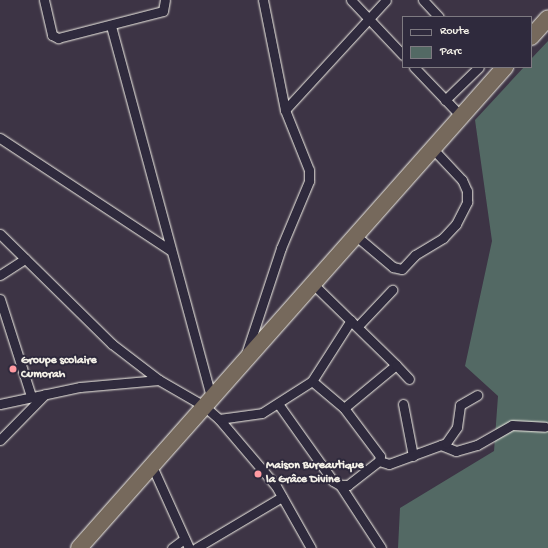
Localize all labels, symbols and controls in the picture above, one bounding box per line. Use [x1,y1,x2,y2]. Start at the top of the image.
legend [402,16,532,68]
text: Route [440,25,469,39]
text: Parc [440,45,462,59]
place label: Groupe scolaire Cumorah [21,355,97,383]
marker: Groupe scolaire Cumorah [8,364,18,374]
place label: Maison Bureautique la Grâce Divine [266,460,364,488]
marker: Maison Bureautique la Grâce Divine [253,469,263,479]

